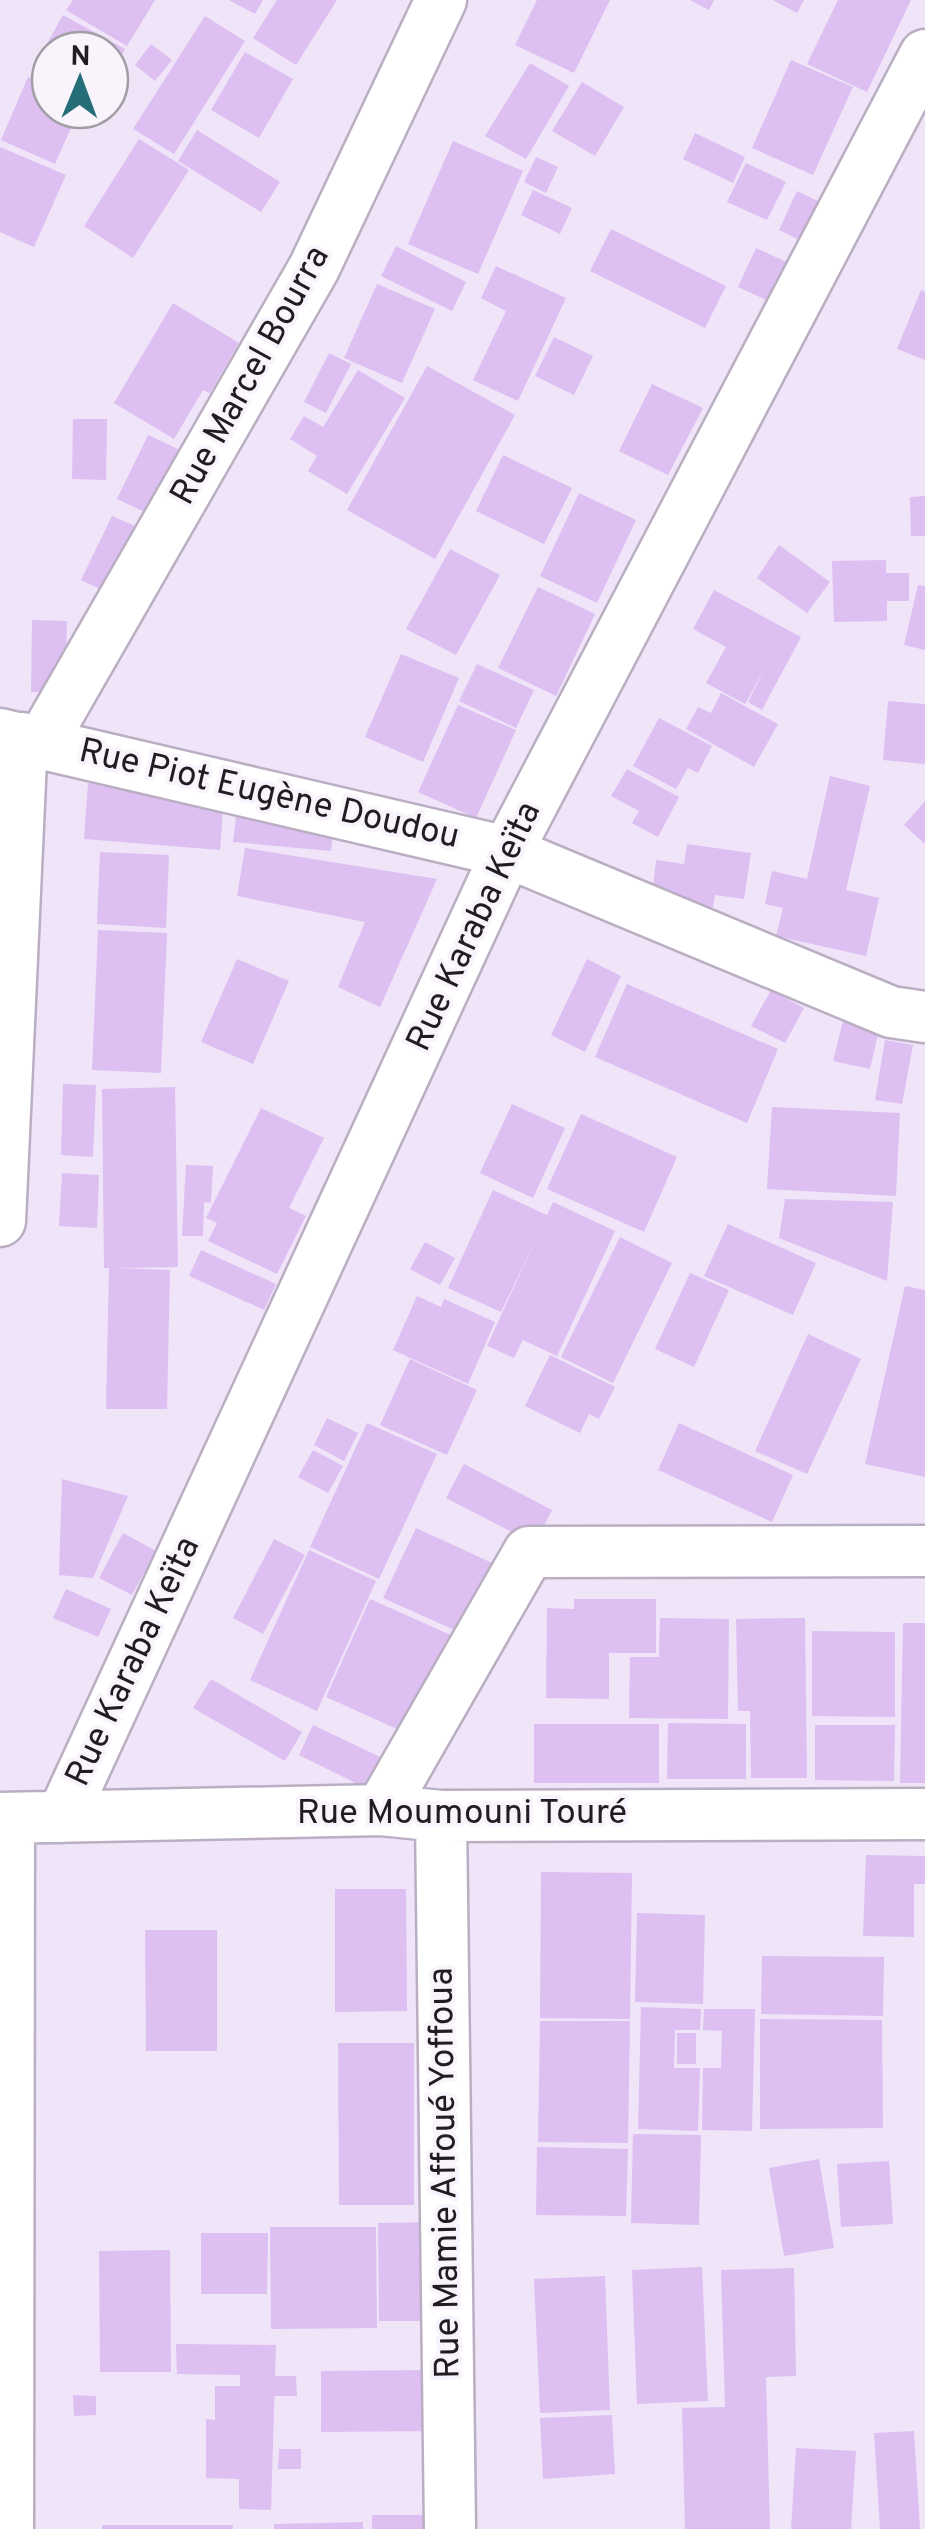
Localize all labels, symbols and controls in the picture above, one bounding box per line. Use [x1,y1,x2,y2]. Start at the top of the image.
north arrow [30,30,130,130]
text: N [70,40,91,76]
street label: Rue Marcel Bourra [162,239,340,513]
street label: Rue Piot Eugène Doudou [75,730,463,860]
street label: Rue Karaba Keïta [398,795,552,1059]
street label: Rue Karaba Keïta [57,1530,211,1794]
street label: Rue Moumouni Touré [297,1792,627,1836]
street label: Rue Mamie Affoué Yoffoua [420,1967,472,2379]

